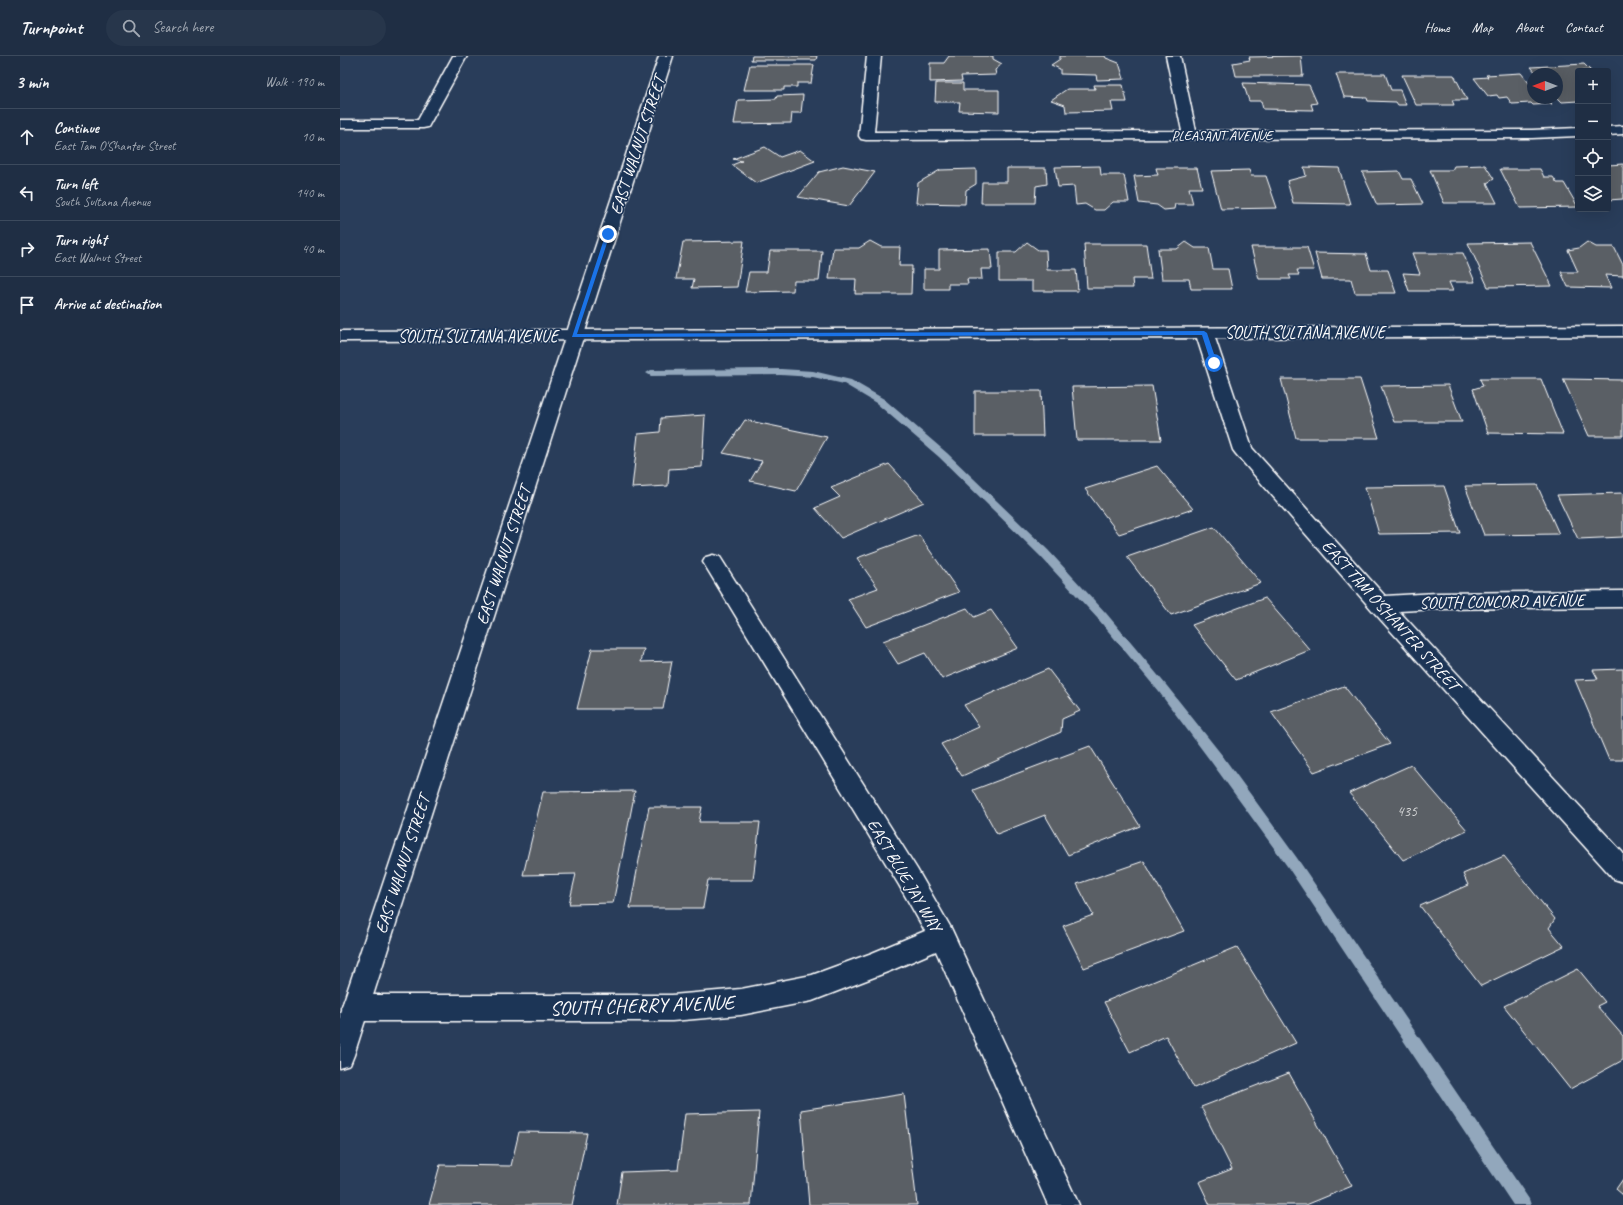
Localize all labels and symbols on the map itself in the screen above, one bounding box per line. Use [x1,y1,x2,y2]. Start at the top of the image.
north arrow [1527,68,1563,104]
street label: EAST WALNUT STREET [605,70,671,217]
street label: PLEASANT AVENUE [1171,127,1274,144]
route end [599,225,617,243]
street label: SOUTH SULTANA AVENUE [1225,322,1388,343]
street label: SOUTH SULTANA AVENUE [398,326,561,347]
route start [1205,354,1223,372]
street label: EAST WALNUT STREET [471,480,537,627]
street label: EAST TAM O'SHANTER STREET [1317,536,1467,698]
street label: SOUTH CONCORD AVENUE [1419,590,1587,613]
street label: EAST WALNUT STREET [370,789,436,936]
house number: 435 [1397,802,1418,821]
street label: EAST BLUE JAY WAY [863,815,948,938]
street label: SOUTH CHERRY AVENUE [550,990,737,1021]

